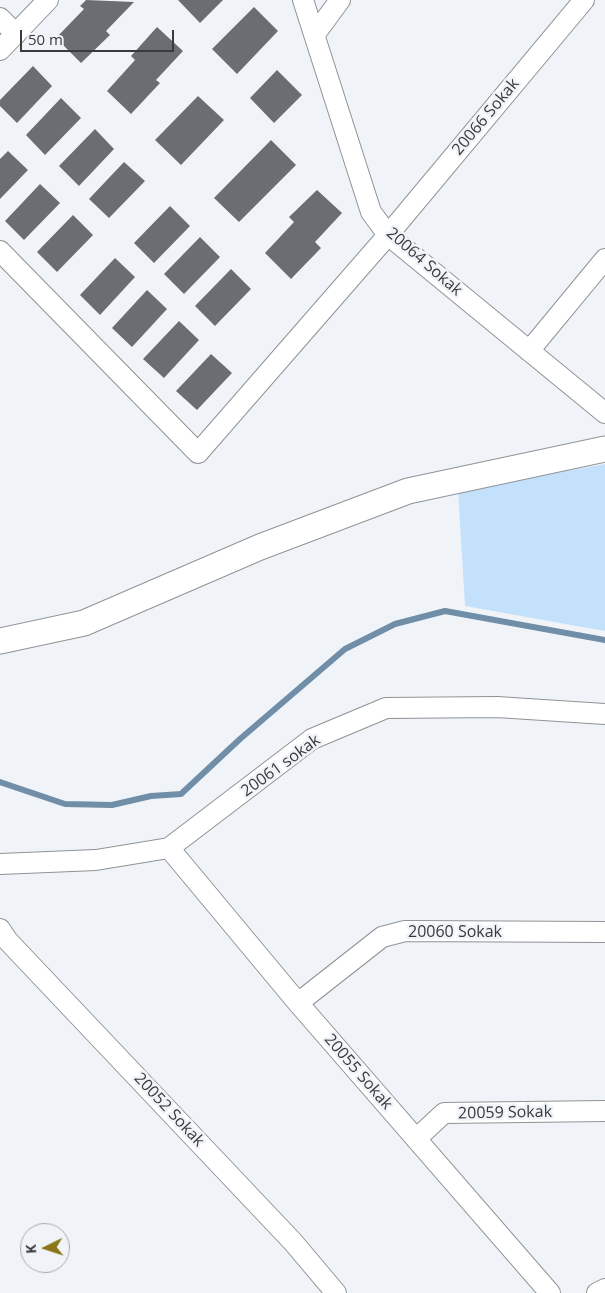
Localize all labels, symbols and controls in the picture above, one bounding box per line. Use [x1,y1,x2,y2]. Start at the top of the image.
scale bar [22,20,176,52]
text: 50 m [28,29,63,49]
street label: 20066 Sokak [448,75,524,159]
street label: 20064 Sokak [382,224,466,300]
street label: 20061 sokak [238,731,324,801]
street label: 20060 Sokak [408,922,502,942]
street label: 20055 Sokak [320,1030,396,1114]
street label: 20052 Sokak [130,1069,208,1151]
street label: 20059 Sokak [458,1103,552,1123]
north arrow [20,1223,70,1273]
text: K [21,1244,40,1254]

